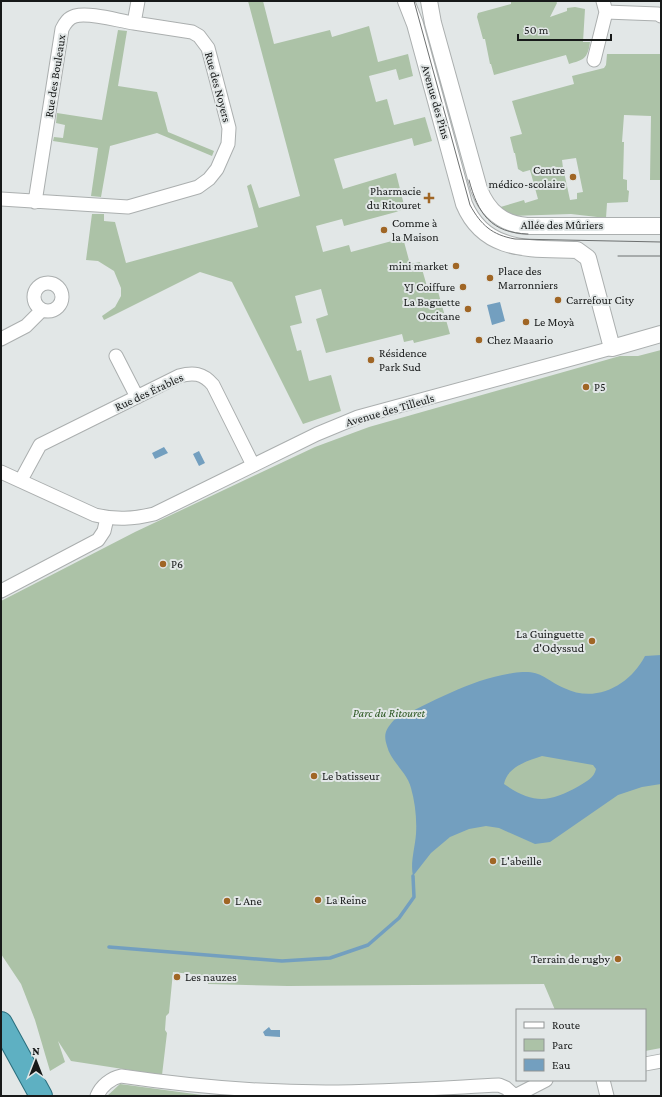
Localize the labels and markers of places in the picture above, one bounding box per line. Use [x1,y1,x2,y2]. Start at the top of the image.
place label: Centre médico-scolaire [488,163,565,191]
marker: Centre médico-scolaire [568,172,578,182]
place label: Pharmacie du Ritouret [367,184,422,212]
marker: Pharmacie du Ritouret [424,193,434,203]
place label: Comme à la Maison [392,216,439,244]
marker: Comme à la Maison [379,225,389,235]
place label: mini market [389,259,449,273]
marker: mini market [451,261,461,271]
place label: Place des Marronniers [498,264,558,292]
marker: Place des Marronniers [485,273,495,283]
place label: YJ Coiffure [404,280,455,294]
marker: YJ Coiffure [458,282,468,292]
place label: Carrefour City [566,293,635,307]
place label: La Baguette Occitane [404,295,460,323]
marker: Carrefour City [553,295,563,305]
marker: La Baguette Occitane [463,304,473,314]
place label: Le Moyà [534,315,575,329]
marker: Le Moyà [521,317,531,327]
place label: Chez Maaario [487,333,553,347]
marker: Chez Maaario [474,335,484,345]
place label: Résidence Park Sud [379,346,427,374]
marker: Résidence Park Sud [366,355,376,365]
place label: P5 [594,380,606,394]
marker: P5 [581,382,591,392]
place label: P6 [171,557,183,571]
marker: P6 [158,559,168,569]
place label: La Guinguette d'Odyssud [516,627,585,655]
marker: La Guinguette d'Odyssud [587,636,597,646]
place label: Le batisseur [322,769,380,783]
marker: Le batisseur [309,771,319,781]
place label: L'abeille [501,854,541,868]
marker: L'abeille [488,856,498,866]
place label: La Reine [326,893,366,907]
place label: L Ane [235,894,262,908]
marker: La Reine [313,895,323,905]
marker: L Ane [222,896,232,906]
place label: Terrain de rugby [531,952,610,966]
marker: Terrain de rugby [613,954,623,964]
place label: Les nauzes [185,970,237,984]
marker: Les nauzes [172,972,182,982]

